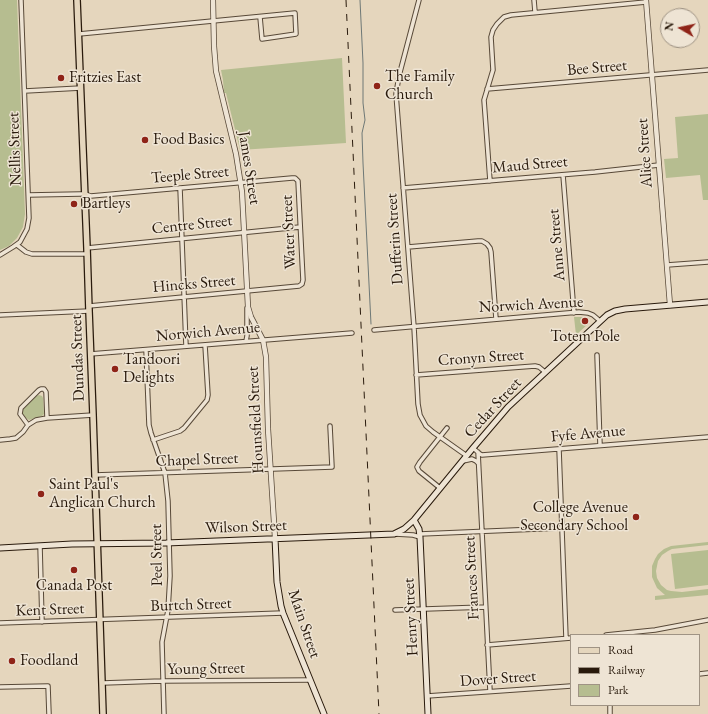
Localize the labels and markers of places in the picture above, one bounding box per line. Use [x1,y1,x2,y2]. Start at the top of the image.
place label: The Family Church [385,67,455,105]
place label: Fritzies East [69,68,141,88]
marker: Fritzies East [56,73,66,83]
marker: The Family Church [372,81,382,91]
place label: Food Basics [153,130,224,150]
marker: Food Basics [140,135,150,145]
place label: Bartleys [82,194,130,214]
marker: Bartleys [69,199,79,209]
marker: Totem Pole [580,316,590,326]
place label: Totem Pole [550,327,620,347]
place label: Tandoori Delights [123,350,180,388]
marker: Tandoori Delights [110,364,120,374]
place label: Saint Paul's Anglican Church [49,475,156,513]
marker: Saint Paul's Anglican Church [36,489,46,499]
place label: College Avenue Secondary School [520,498,628,536]
marker: College Avenue Secondary School [631,512,641,522]
marker: Canada Post [69,565,79,575]
place label: Canada Post [36,576,112,596]
place label: Foodland [20,651,78,671]
marker: Foodland [7,656,17,666]

